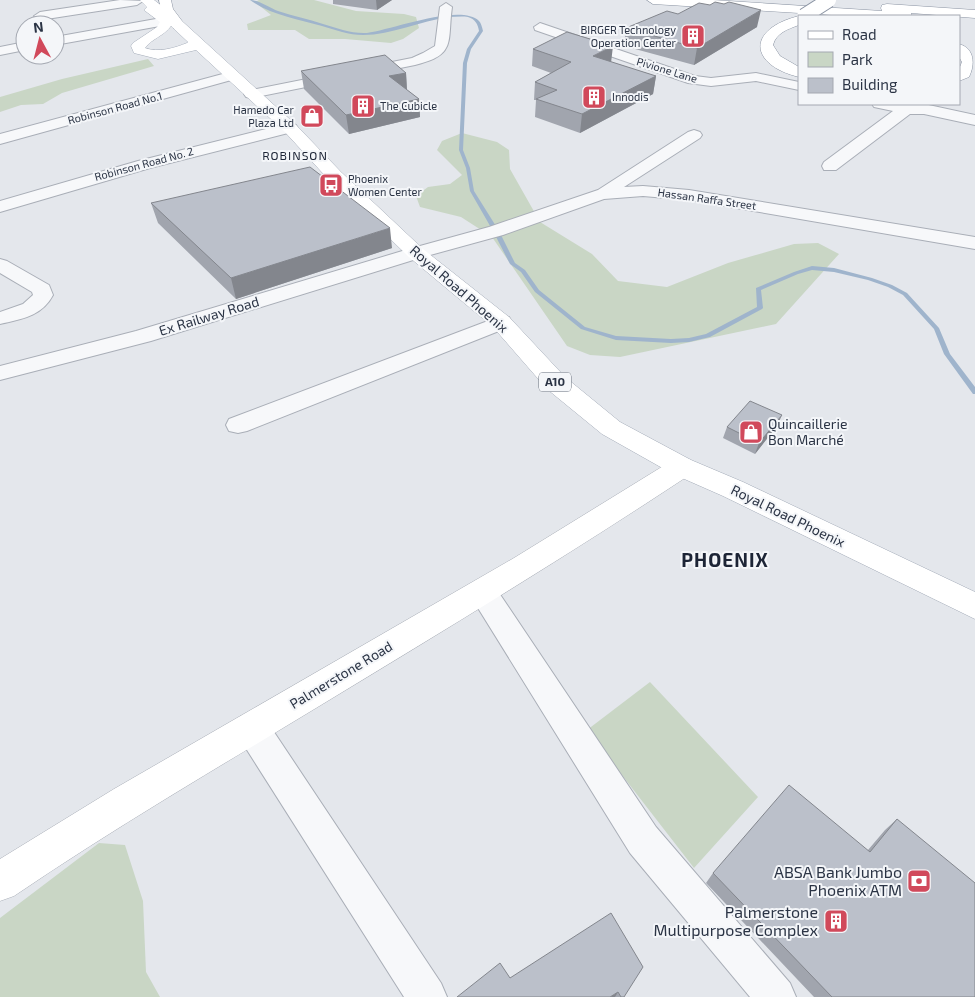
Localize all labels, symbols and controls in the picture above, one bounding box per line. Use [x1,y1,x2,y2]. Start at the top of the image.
north arrow [15,15,65,65]
legend [798,15,960,105]
text: N [32,18,44,36]
place label: BIRGER Technology Operation Center [580,23,677,49]
building icon: BIRGER Technology Operation Center [680,23,706,49]
text: Road [842,25,877,43]
text: Park [842,50,873,68]
street label: Pivione Lane [635,54,699,85]
text: Building [842,75,898,93]
building icon: Innodis [581,84,607,110]
street label: Robinson Road No.1 [66,89,164,126]
place label: Innodis [612,90,649,103]
building icon: The Cubicle [350,93,376,119]
place label: The Cubicle [380,99,437,112]
place label: Hamedo Car Plaza Ltd [233,103,295,129]
shop icon: Hamedo Car Plaza Ltd [299,103,325,129]
street label: Robinson Road No. 2 [93,144,195,183]
district label: ROBINSON [262,148,328,162]
bus stop icon: Phoenix Women Center [318,172,344,198]
place label: Phoenix Women Center [348,172,423,198]
street label: Hassan Raffa Street [657,185,757,212]
street label: Royal Road Phoenix [407,241,512,336]
street label: Ex Railway Road [157,292,261,339]
road number: A10 [539,372,571,392]
place label: Quincaillerie Bon Marché [768,415,847,448]
shop icon: Quincaillerie Bon Marché [738,419,764,445]
street label: Royal Road Phoenix [728,481,848,551]
district label: PHOENIX [681,548,769,571]
street label: Palmerstone Road [286,637,395,712]
place label: ABSA Bank Jumbo Phoenix ATM [774,862,902,899]
bank icon: ABSA Bank Jumbo Phoenix ATM [906,868,932,894]
place label: Palmerstone Multipurpose Complex [653,902,819,939]
building icon: Palmerstone Multipurpose Complex [823,908,849,934]

